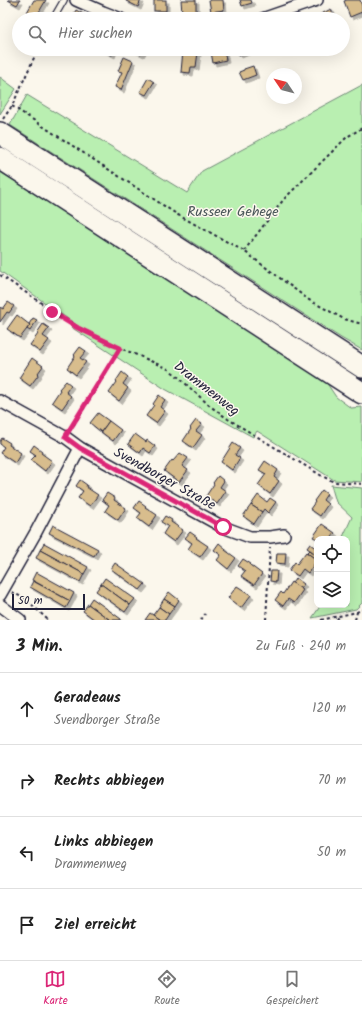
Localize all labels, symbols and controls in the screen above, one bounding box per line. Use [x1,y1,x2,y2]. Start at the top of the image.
search box [12,12,350,56]
text: Hier suchen [58,22,132,46]
icon: search [26,23,48,45]
north arrow [266,68,302,104]
park label: Russeer Gehege [187,201,279,223]
route end [43,303,61,321]
street label: Drammenweg [169,356,244,422]
street label: Svendborger Straße [109,442,220,517]
route start [214,518,232,536]
map controls [314,536,350,608]
button: locate [314,536,350,572]
button: layers [314,572,350,608]
scale bar [12,592,85,611]
text: 50 m [18,592,43,610]
text: 3 Min. [16,633,63,660]
text: Zu Fuß · 240 m [256,636,346,657]
text: Geradeaus [54,686,121,710]
icon: ahead [16,698,38,720]
text: 120 m [312,698,346,719]
text: Svendborger Straße [54,710,160,731]
text: Rechts abbiegen [54,769,164,793]
icon: right [16,770,38,792]
text: 70 m [318,770,346,791]
text: Links abbiegen [54,830,153,854]
icon: left [16,842,38,864]
text: 50 m [317,842,346,863]
text: Drammenweg [54,854,127,875]
text: Ziel erreicht [54,913,137,937]
icon: arrive [16,914,38,936]
tab: Karte [43,968,68,1010]
tab: Route [154,968,180,1010]
tab: Gespeichert [266,968,319,1010]

